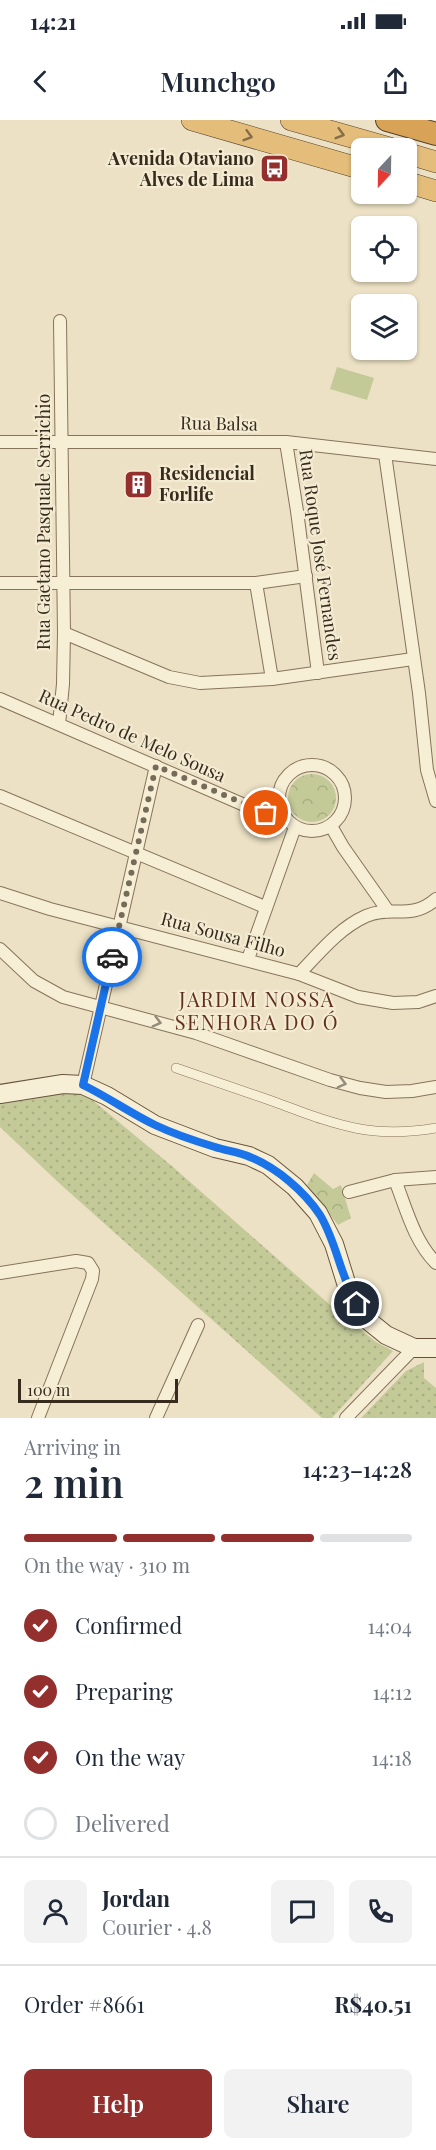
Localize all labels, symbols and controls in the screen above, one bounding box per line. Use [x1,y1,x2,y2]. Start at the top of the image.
text: 14:21 [30,6,76,36]
text: Munchgo [160,63,276,99]
icon: back [24,65,57,98]
icon: share [379,65,412,98]
one-way arrow [334,127,345,139]
one-way arrow [242,129,253,141]
north arrow [351,138,417,204]
map controls [351,138,417,360]
place label: Avenida Otaviano Alves de Lima [107,146,255,191]
bus stop icon: Avenida Otaviano Alves de Lima [259,153,291,185]
button: locate [351,216,417,282]
button: layers [351,294,417,360]
street label: Rua Gaetano Pasquale Serrichio [31,394,55,650]
street label: Rua Balsa [180,410,258,436]
street label: Rua Roque José Fernandes [294,448,348,662]
place label: Residencial Forlife [159,461,255,506]
building icon: Residencial Forlife [122,468,154,500]
street label: Rua Pedro de Melo Sousa [35,683,230,787]
pin [240,787,291,838]
icon: bag [249,796,282,829]
street label: Rua Sousa Filho [158,906,288,962]
courier [82,927,142,987]
icon: car [96,941,129,974]
district label: JARDIM NOSSA SENHORA DO Ó [175,985,339,1035]
one-way arrow [151,1015,162,1027]
one-way arrow [336,1076,347,1088]
pin [331,1278,382,1329]
icon: home [340,1287,373,1320]
scale bar [18,1376,178,1404]
text: 100 m [27,1379,70,1400]
text: Arriving in [24,1433,121,1460]
text: 14:23–14:28 [302,1454,412,1484]
text: 2 min [24,1456,124,1508]
text: On the way · 310 m [24,1551,190,1578]
icon: check [24,1609,57,1642]
text: Confirmed [75,1610,182,1640]
text: 14:04 [368,1612,412,1639]
icon: check [24,1675,57,1708]
text: Preparing [75,1676,173,1706]
text: 14:12 [372,1678,412,1705]
icon: check [24,1741,57,1774]
text: On the way [75,1742,185,1772]
text: 14:18 [372,1744,412,1771]
text: Delivered [75,1808,170,1838]
button: person [24,1880,87,1943]
button: chat [271,1880,334,1943]
button: phone [349,1880,412,1943]
text: Jordan [102,1883,170,1913]
text: Courier · 4.8 [102,1913,212,1940]
text: Order #8661 [24,1989,145,2019]
text: R$40.51 [334,1989,412,2019]
button: Help [24,2069,212,2138]
button: Share [224,2069,412,2138]

